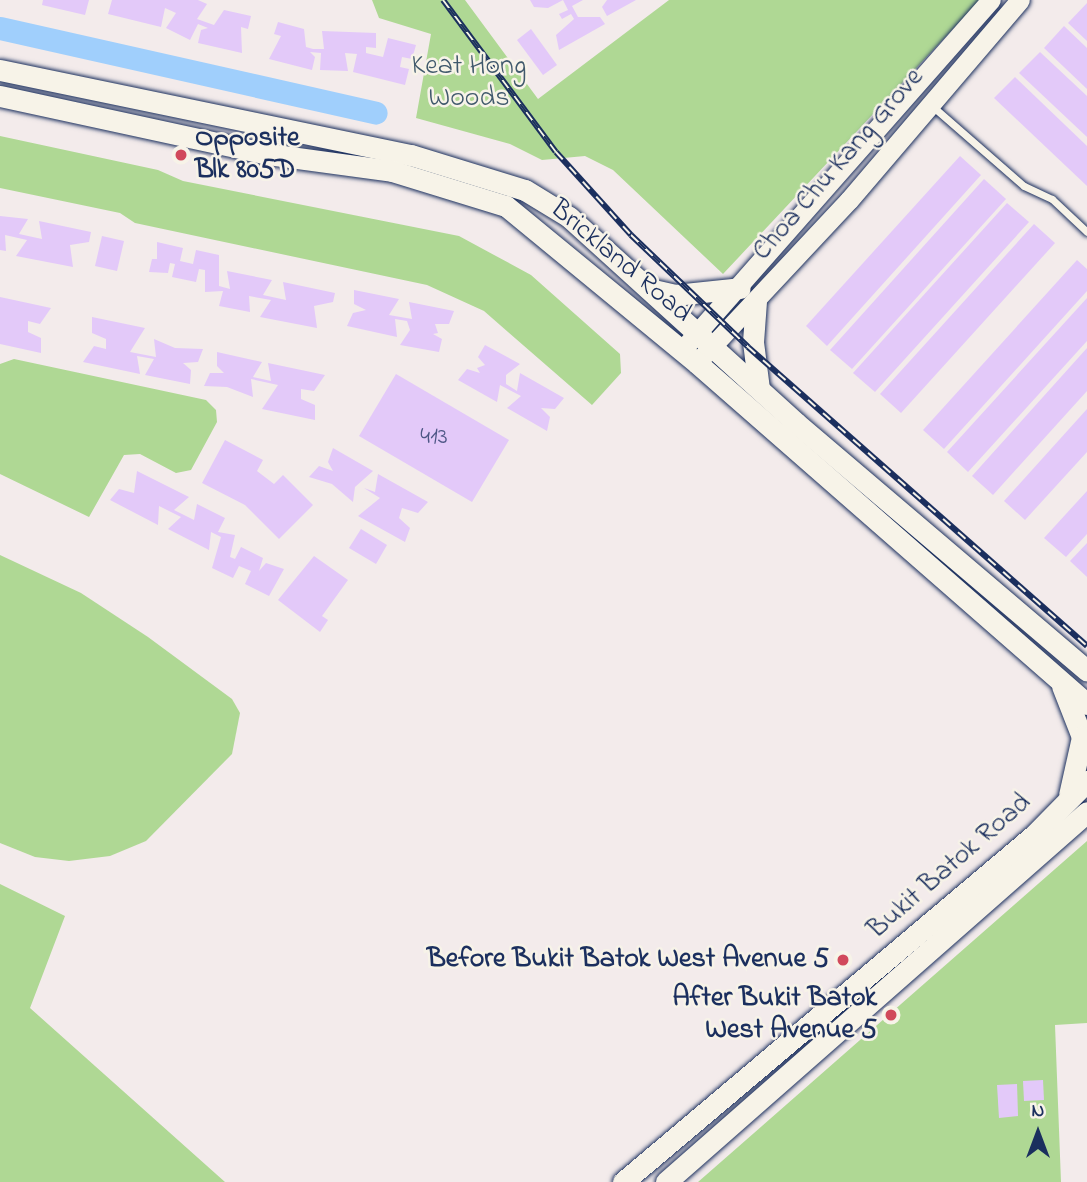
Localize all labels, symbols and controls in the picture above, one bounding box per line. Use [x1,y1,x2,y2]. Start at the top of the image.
park label: Keat Hong Woods [412,50,526,116]
street label: Choa Chu Kang Grove [746,62,932,268]
place label: Opposite Blk 805D [195,122,300,188]
marker: Opposite Blk 805D [173,147,189,163]
street label: Brickland Road [542,193,698,331]
house number: 413 [420,424,448,452]
street label: Bukit Batok Road [861,787,1039,947]
place label: Before Bukit Batok West Avenue 5 [427,943,829,977]
marker: Before Bukit Batok West Avenue 5 [835,952,851,968]
place label: After Bukit Batok West Avenue 5 [672,982,877,1048]
marker: After Bukit Batok West Avenue 5 [883,1007,899,1023]
north arrow [1003,1098,1073,1168]
text: N [1032,1098,1044,1125]

